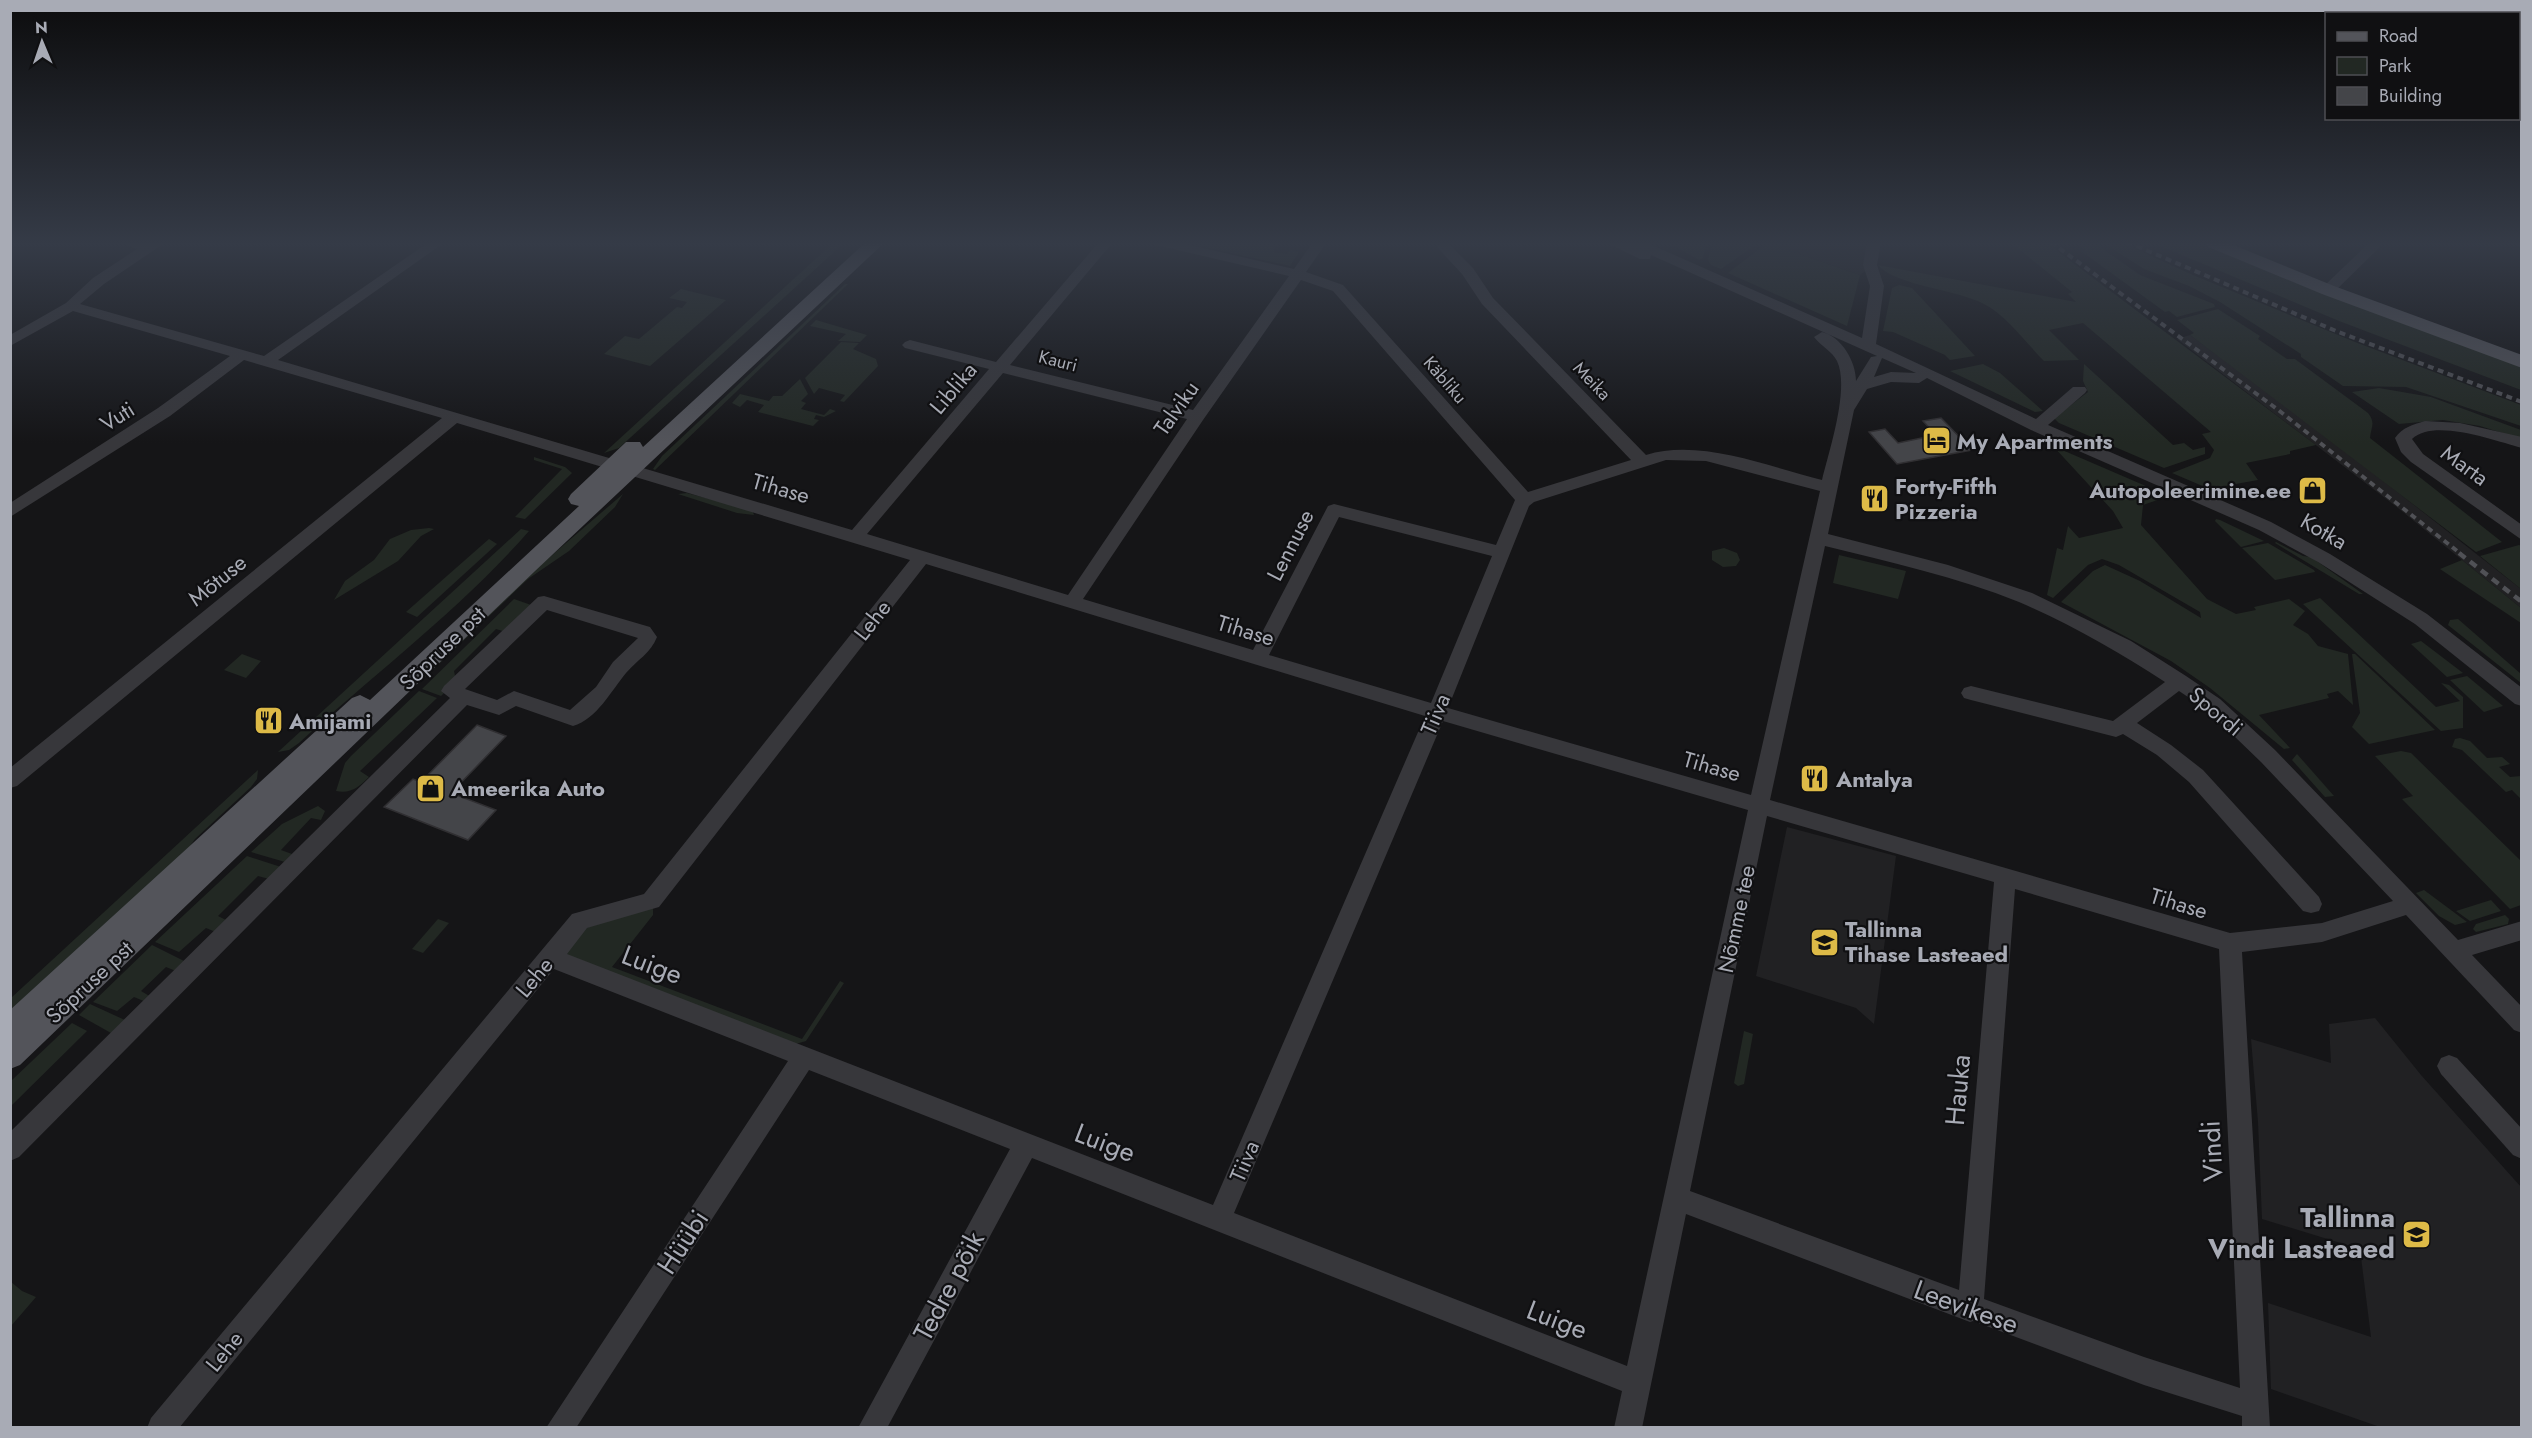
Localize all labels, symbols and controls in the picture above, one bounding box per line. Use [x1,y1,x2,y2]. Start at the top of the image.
north arrow [12,12,72,72]
legend [2325,12,2520,120]
text: N [35,16,48,39]
text: Road [2379,23,2418,49]
text: Park [2379,53,2411,79]
text: Building [2379,83,2442,109]
street label: Kauri [1036,344,1080,378]
street label: Käbliku [1417,351,1473,409]
street label: Liblika [922,355,984,421]
street label: Meika [1567,356,1617,406]
street label: Talviku [1146,374,1206,442]
street label: Vuti [93,393,141,439]
hotel icon: My Apartments [1920,425,1952,457]
place label: My Apartments [1957,425,2113,457]
street label: Marta [2435,437,2495,493]
street label: Tihase [749,465,813,511]
place label: Forty-Fifth Pizzeria [1895,470,1997,527]
place label: Autopoleerimine.ee [2088,474,2291,506]
shop icon: Autopoleerimine.ee [2296,474,2328,506]
restaurant icon: Forty-Fifth Pizzeria [1858,483,1890,515]
street label: Lennuse [1258,504,1322,586]
street label: Kotka [2295,505,2353,557]
street label: Mõtuse [181,547,253,613]
street label: Lehe [846,593,898,647]
street label: Sõpruse pst [392,598,493,697]
street label: Tihase [1213,606,1279,654]
street label: Spordi [2182,679,2250,743]
street label: Tiiva [1412,688,1458,740]
restaurant icon: Amijami [252,705,284,737]
place label: Amijami [288,705,371,737]
street label: Tihase [1680,743,1744,789]
restaurant icon: Antalya [1799,763,1831,795]
place label: Antalya [1835,763,1913,795]
shop icon: Ameerika Auto [414,772,446,804]
place label: Ameerika Auto [450,772,605,804]
street label: Nõmme tee [1709,862,1763,976]
street label: Tihase [2146,879,2212,927]
place label: Tallinna Tihase Lasteaed [1845,913,2008,970]
school or university icon: Tallinna Tihase Lasteaed [1808,926,1840,958]
street label: Sõpruse pst [38,933,140,1031]
street label: Luige [616,935,688,994]
street label: Lehe [508,950,560,1004]
street label: Hauka [1935,1053,1980,1127]
street label: Luige [1069,1113,1141,1172]
street label: Vindi [2190,1119,2233,1183]
street label: Tiiva [1221,1135,1267,1187]
place label: Tallinna Vindi Lasteaed [2207,1198,2395,1268]
street label: Hüübi [647,1202,718,1282]
school or university icon: Tallinna Vindi Lasteaed [2400,1218,2432,1250]
street label: Tedre põik [903,1224,994,1347]
street label: Leevikese [1908,1270,2024,1343]
street label: Luige [1521,1290,1593,1349]
street label: Lehe [198,1324,250,1378]

